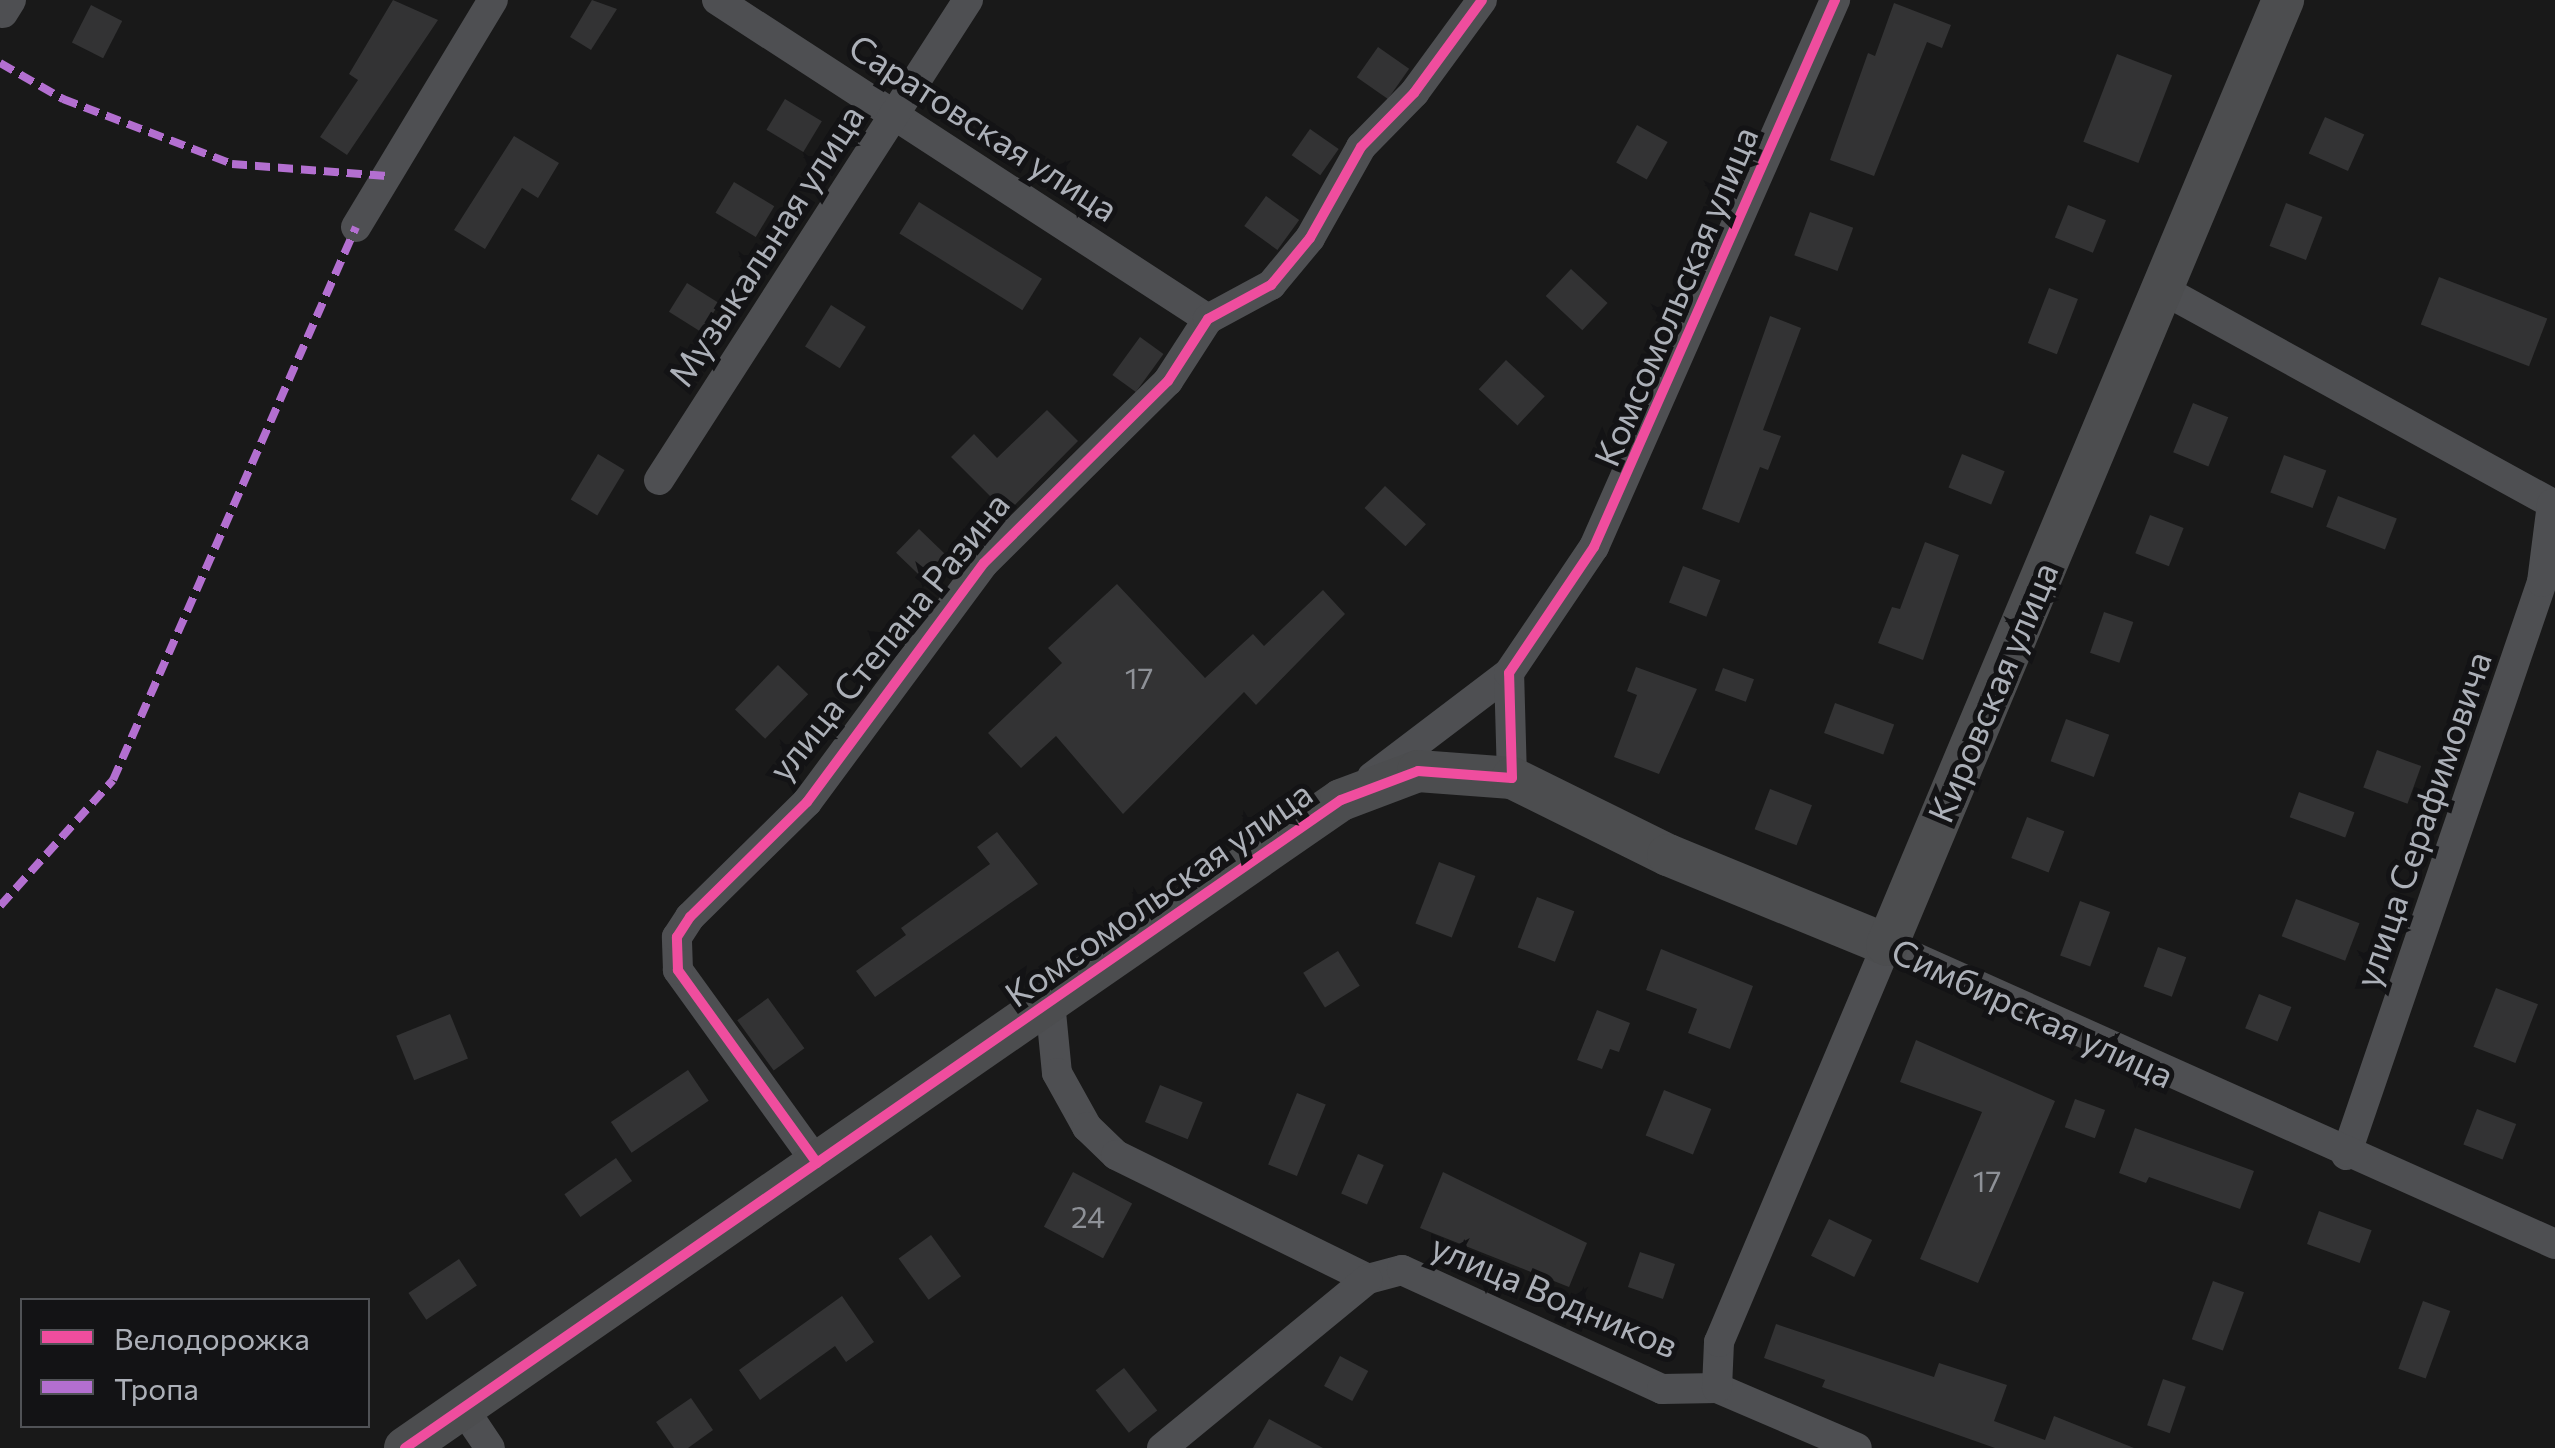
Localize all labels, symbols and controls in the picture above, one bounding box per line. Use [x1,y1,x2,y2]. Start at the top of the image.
street label: Саратовская улица [842,25,1126,229]
street label: Музыкальная улица [658,97,872,393]
street label: Комсомольская улица [1584,120,1766,472]
street label: улица Степана Разина [759,483,1017,789]
street label: Кировская улица [1918,556,2066,828]
street label: улица Серафимовича [2345,646,2499,992]
house number: 17 [1125,659,1153,695]
street label: Комсомольская улица [997,771,1319,1015]
street label: Симбирская улица [1886,928,2180,1096]
house number: 17 [1973,1162,2001,1198]
house number: 24 [1071,1198,1105,1234]
street label: улица Водников [1425,1224,1685,1366]
legend [20,1298,370,1428]
text: Велодорожка [114,1319,310,1356]
text: Тропа [114,1369,199,1406]

